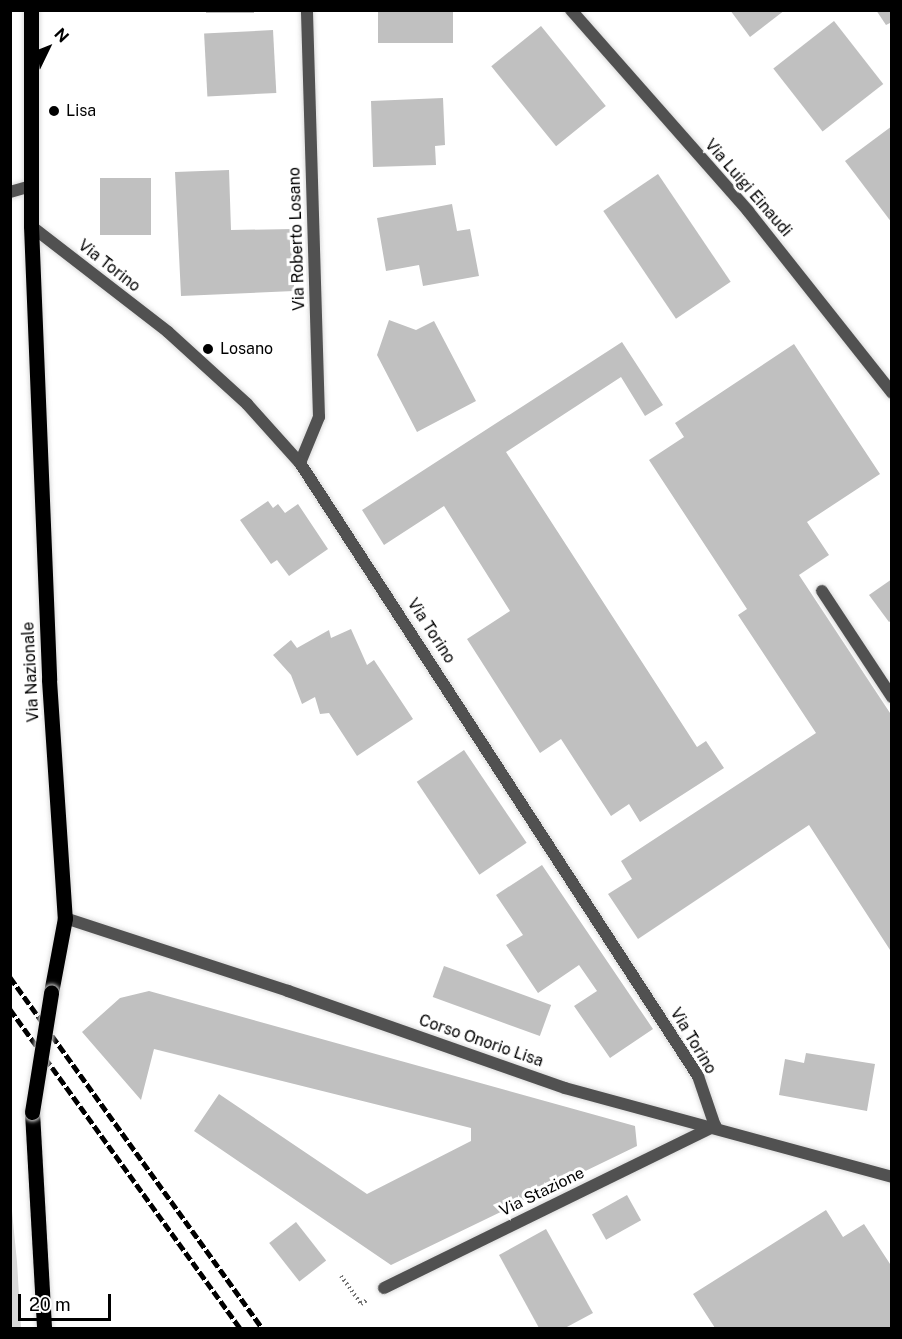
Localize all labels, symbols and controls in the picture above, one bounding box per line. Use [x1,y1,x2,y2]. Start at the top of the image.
north arrow [18,18,78,78]
text: N [50,24,73,46]
place label: Lisa [66,101,96,121]
marker: Lisa [47,104,61,118]
street label: Via Luigi Einaudi [701,135,795,241]
street label: Via Roberto Losano [285,167,309,311]
street label: Via Torino [74,236,144,296]
place label: Losano [220,339,273,359]
marker: Losano [201,342,215,356]
street label: Via Torino [403,595,459,667]
street label: Via Nazionale [19,621,43,723]
street label: Via Torino [666,1005,720,1077]
street label: Corso Onorio Lisa [416,1011,546,1071]
street label: Via Stazione [497,1163,587,1221]
scale bar [21,1282,114,1320]
text: 20 m [29,1294,71,1315]

